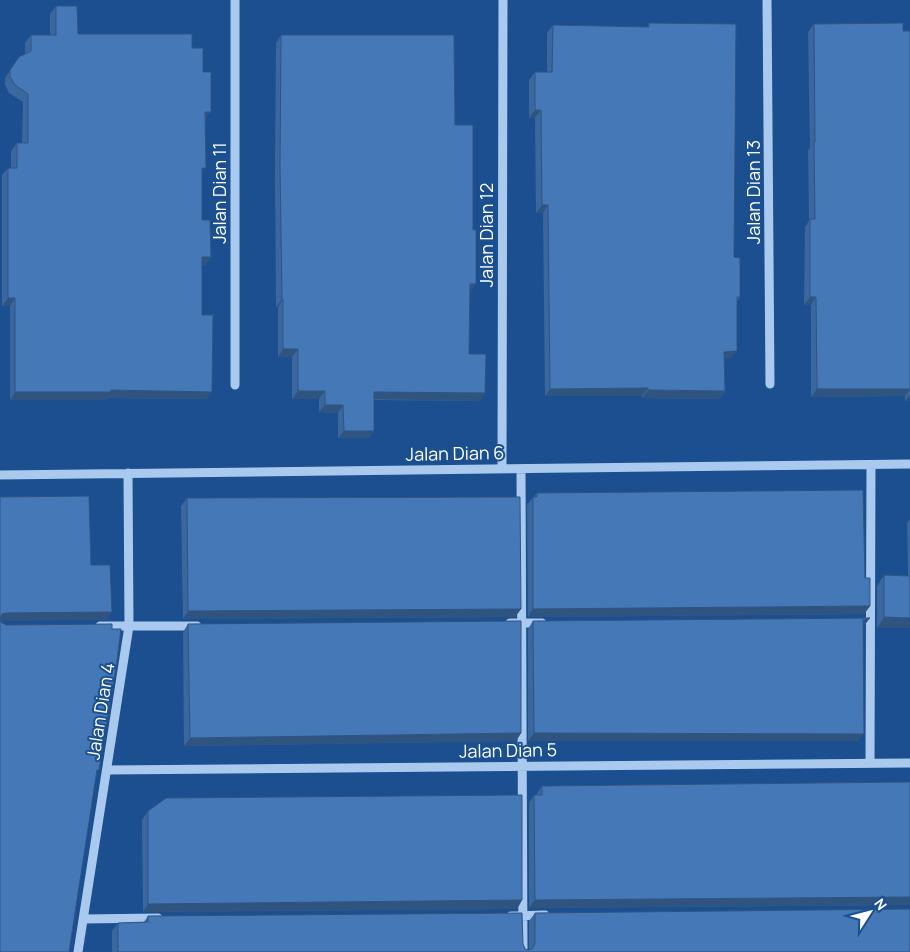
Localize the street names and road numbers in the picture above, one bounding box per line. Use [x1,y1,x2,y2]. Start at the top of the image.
street label: Jalan Dian 13 [741,140,765,244]
street label: Jalan Dian 11 [207,142,231,244]
street label: Jalan Dian 12 [474,183,498,287]
street label: Jalan Dian 6 [406,440,504,466]
street label: Jalan Dian 4 [80,661,120,761]
street label: Jalan Dian 5 [459,737,557,763]

